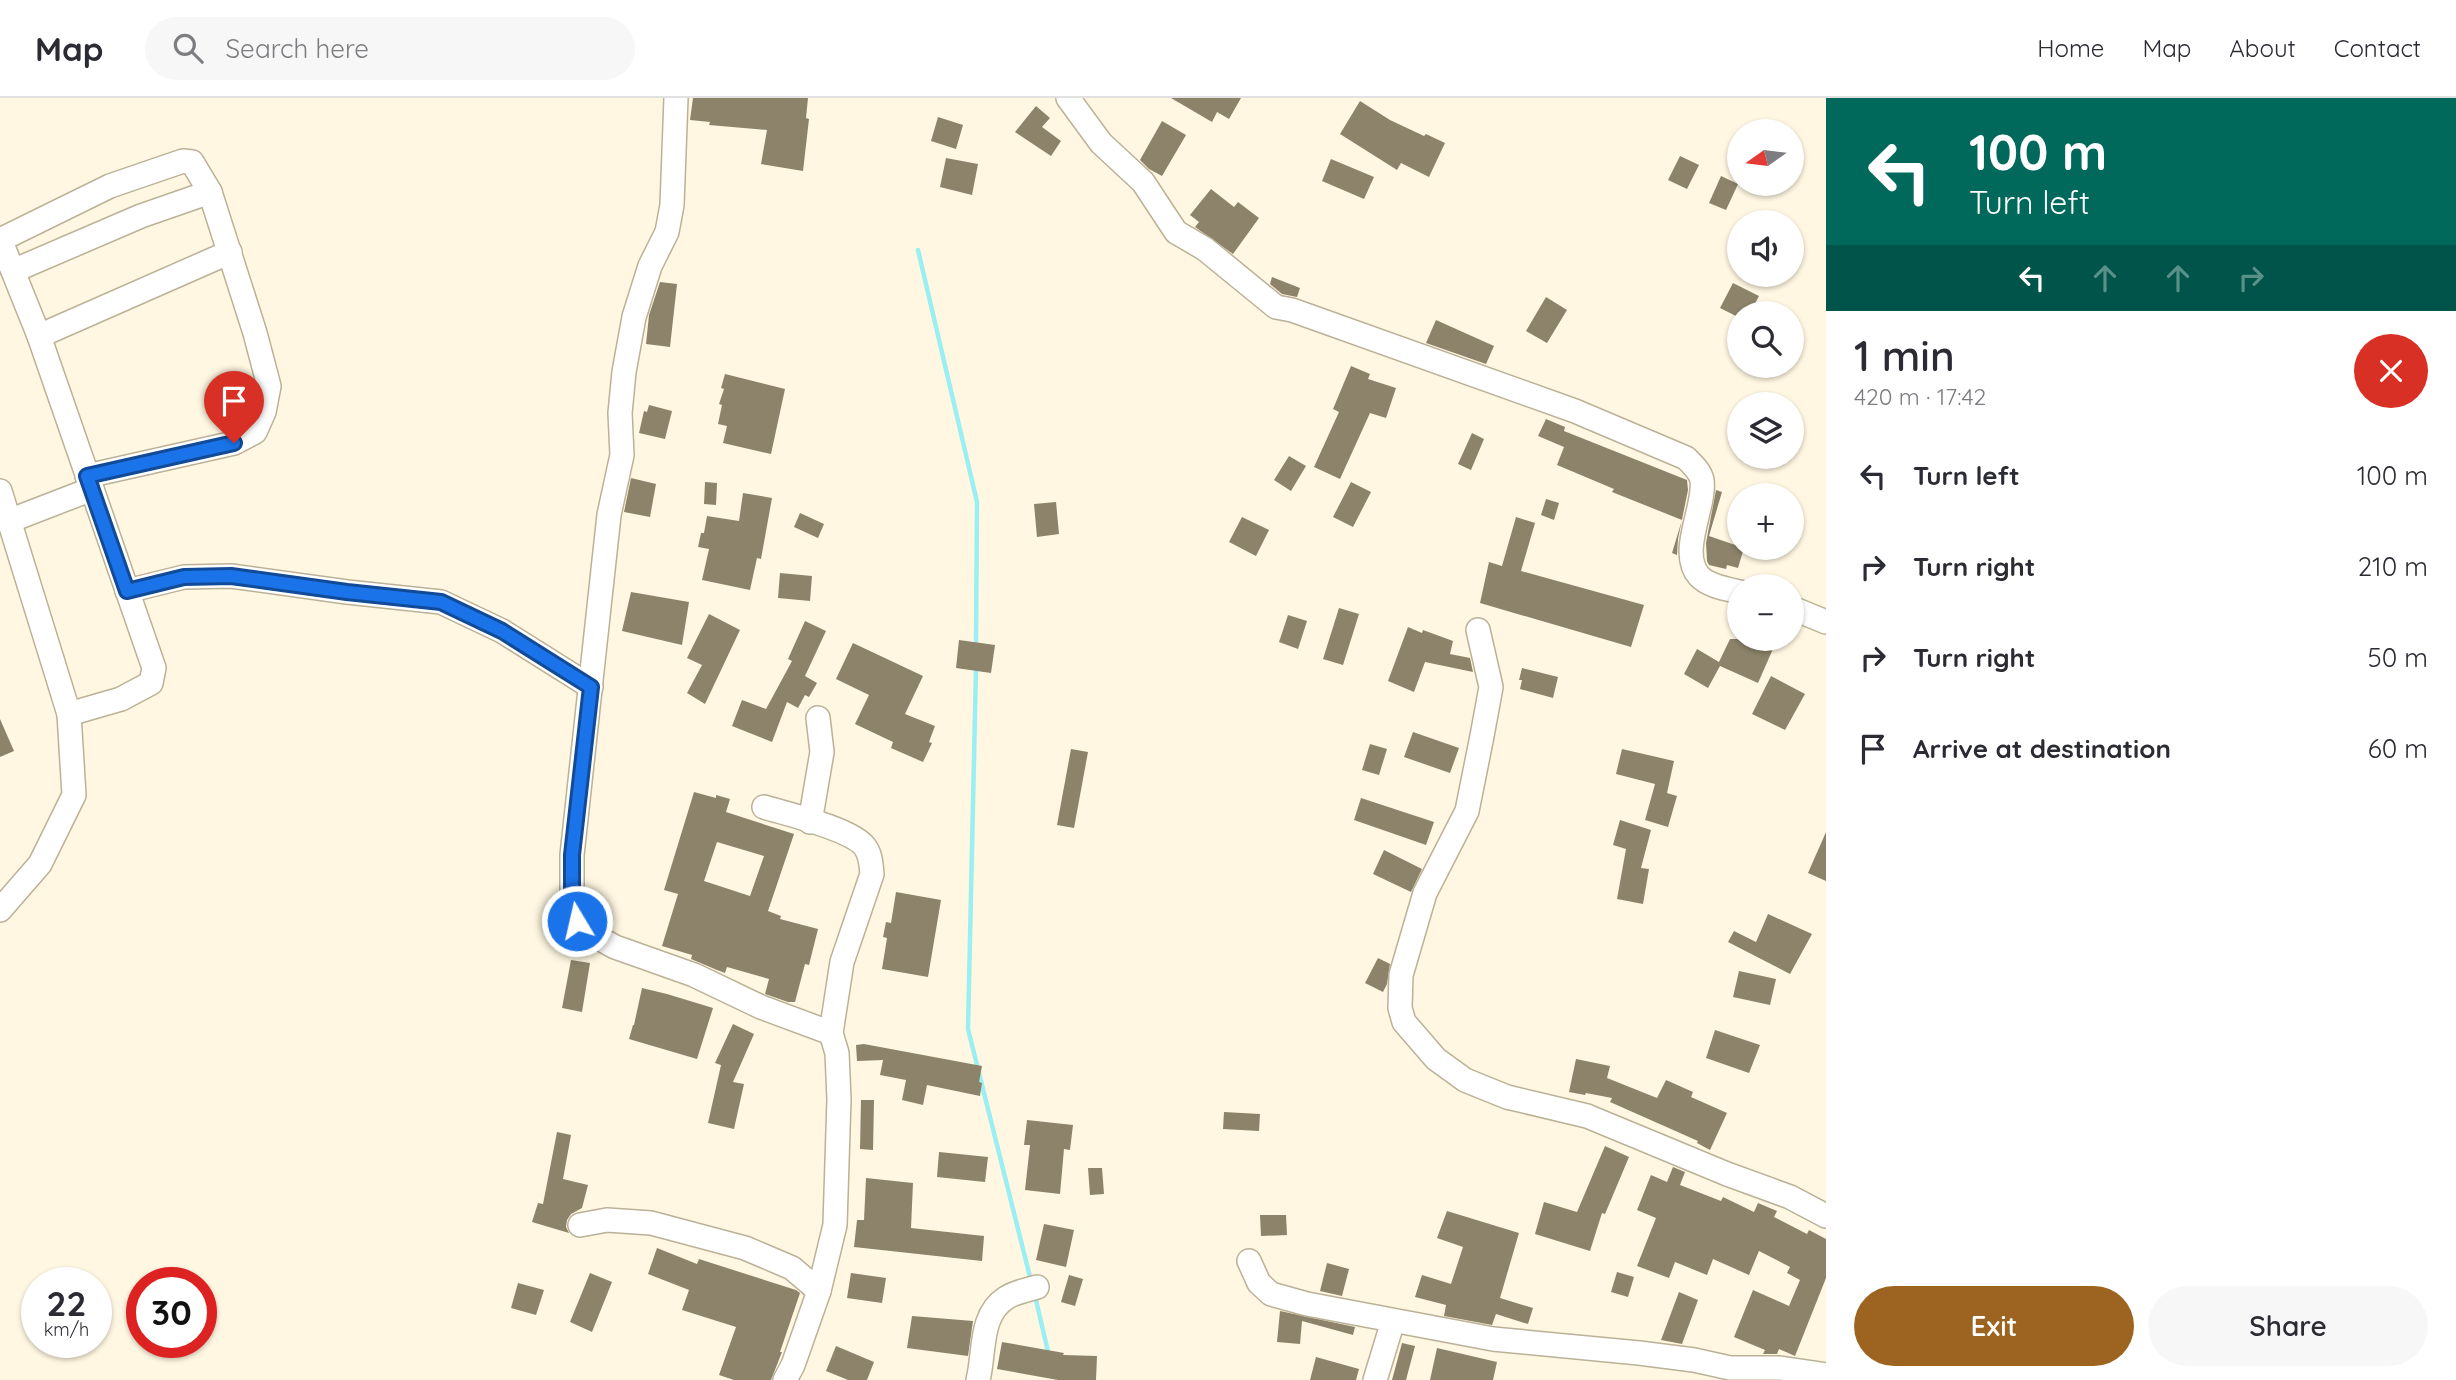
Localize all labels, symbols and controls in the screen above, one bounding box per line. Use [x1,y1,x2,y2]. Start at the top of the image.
search box [145,17,635,80]
text: Map [35,28,103,69]
icon: search [169,29,207,67]
text: Search here [225,32,369,65]
text: Home [2037,33,2104,63]
text: Map [2142,33,2191,63]
text: About [2229,33,2296,63]
text: Contact [2334,33,2421,63]
north arrow [1727,119,1804,196]
map controls [1727,119,1804,651]
text: 100 m [1969,121,2107,182]
icon: left [1854,126,1945,217]
text: Turn left [1969,182,2090,222]
button: sound [1727,210,1804,287]
icon: left [2013,259,2051,297]
icon: ahead [2086,259,2124,297]
icon: ahead [2159,259,2197,297]
icon: right [2232,259,2270,297]
button: search [1727,301,1804,378]
text: 1 min [1854,329,1955,382]
button: close [2354,334,2428,408]
pin [204,371,264,443]
icon: arrive [215,382,253,420]
text: 420 m · 17:42 [1854,382,1986,411]
button: layers [1727,392,1804,469]
icon: left [1854,457,1892,495]
text: Turn left [1913,459,2020,492]
text: 100 m [2357,459,2428,492]
button: + [1727,483,1804,560]
icon: right [1854,548,1892,586]
text: Turn right [1913,550,2035,583]
text: 210 m [2358,550,2428,583]
button: − [1727,574,1804,651]
icon: right [1854,639,1892,677]
text: Turn right [1913,641,2035,674]
text: 50 m [2368,641,2428,674]
icon: arrive [1854,730,1892,768]
text: Arrive at destination [1913,732,2171,765]
text: 60 m [2368,732,2428,765]
position arrow [540,884,614,958]
speed limit sign: 30 [126,1267,217,1358]
text: 22 [47,1281,86,1325]
button: Exit [1854,1286,2134,1366]
button: Share [2148,1286,2428,1366]
text: km/h [44,1318,89,1341]

